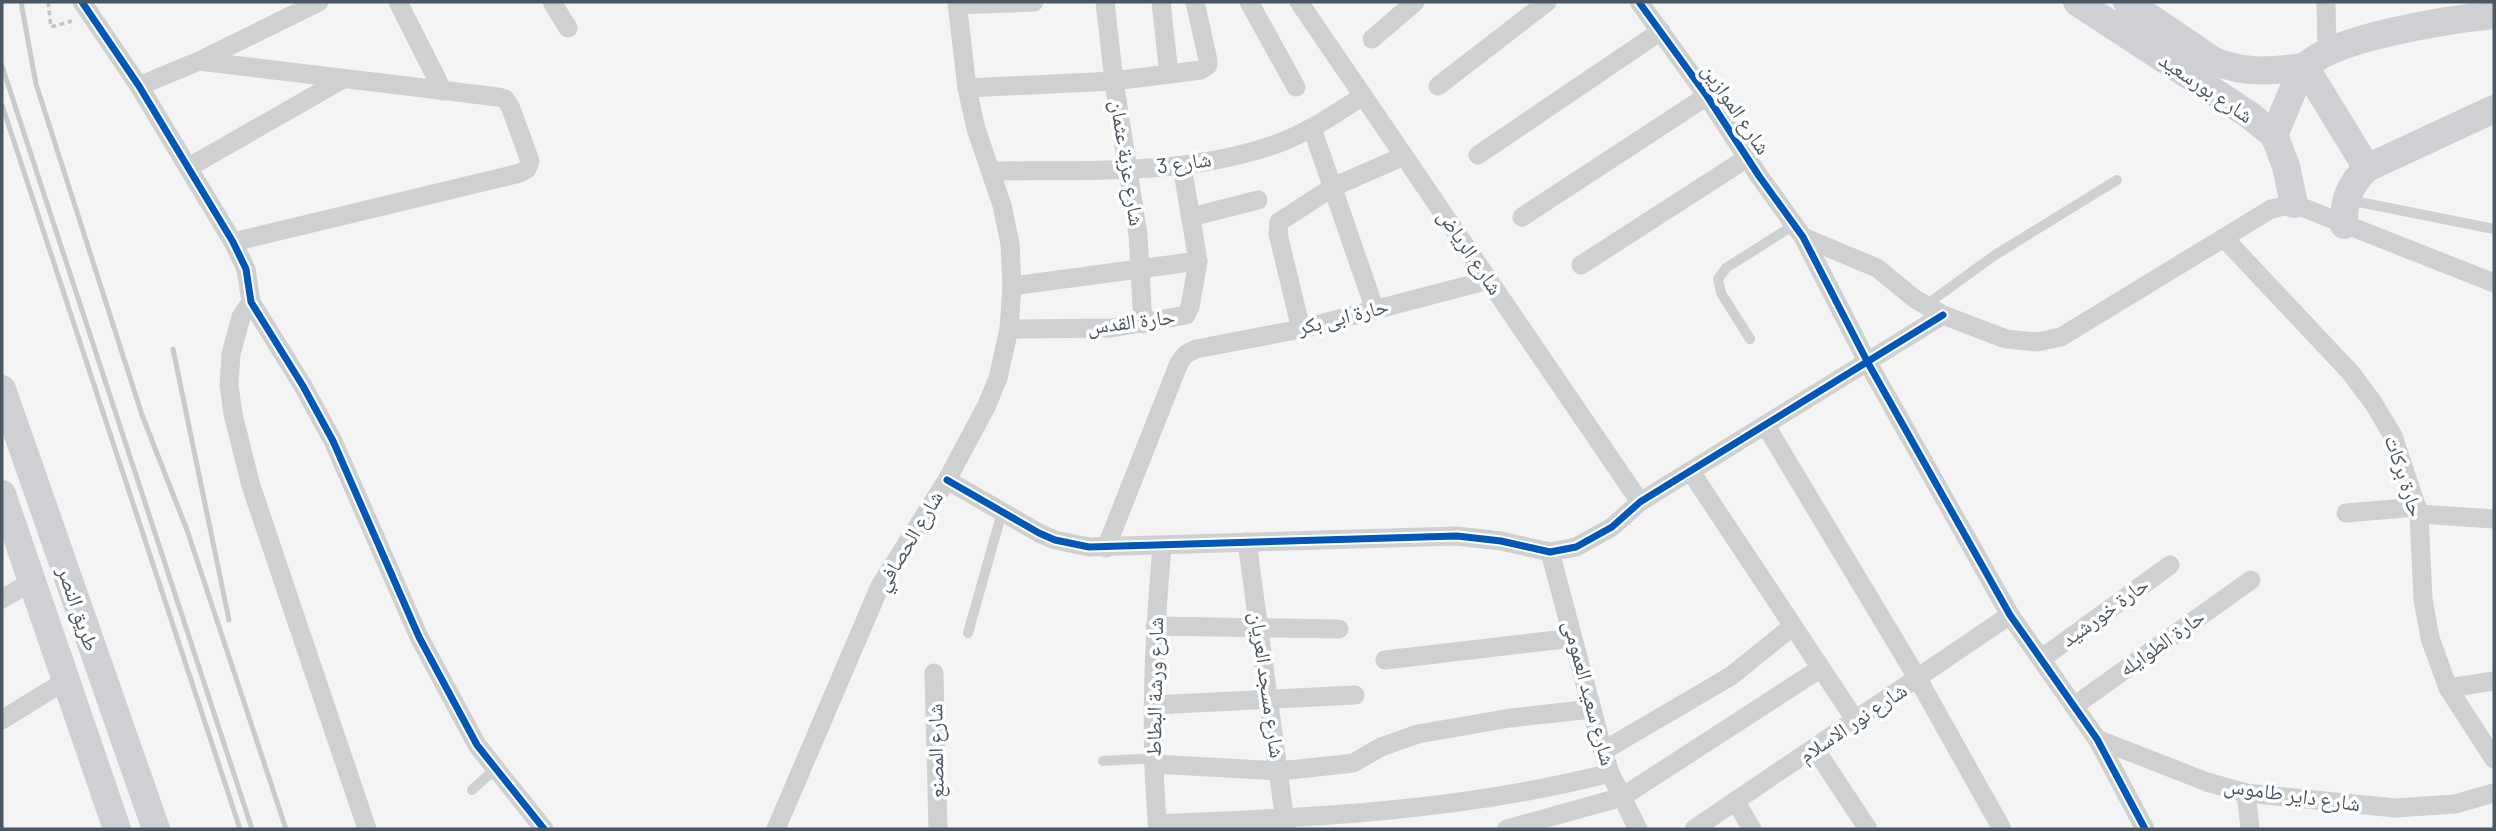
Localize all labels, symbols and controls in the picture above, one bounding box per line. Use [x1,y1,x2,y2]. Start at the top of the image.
street label: شارع بورسعيد [2154,46,2259,129]
street label: شارع الموازين [1696,58,1777,160]
street label: شارع عزبة عثمان [1104,98,1151,228]
street label: شارع 3 [1155,145,1213,180]
street label: شارع الرياض [1432,204,1509,300]
street label: حارة ابى بكر [1294,292,1391,341]
street label: حارة القدس [1085,303,1176,340]
street label: حارة بركات [2380,432,2430,520]
street label: شارع الحصافي [868,486,952,598]
street label: طريق النصر [51,562,106,655]
street label: حارة خورشيد [2055,571,2153,651]
street label: حارة الطوايله [2113,603,2209,681]
street label: شارع مسجد العريان [1244,610,1291,760]
street label: شارع ورشة البطاط [1140,617,1169,757]
street label: شارع سعيد العمومى [1557,617,1622,768]
street label: شارع نور الاسلام [1793,676,1913,770]
street label: شارع المصنع [921,703,950,799]
street label: شارع داير طاموس [2222,772,2362,817]

